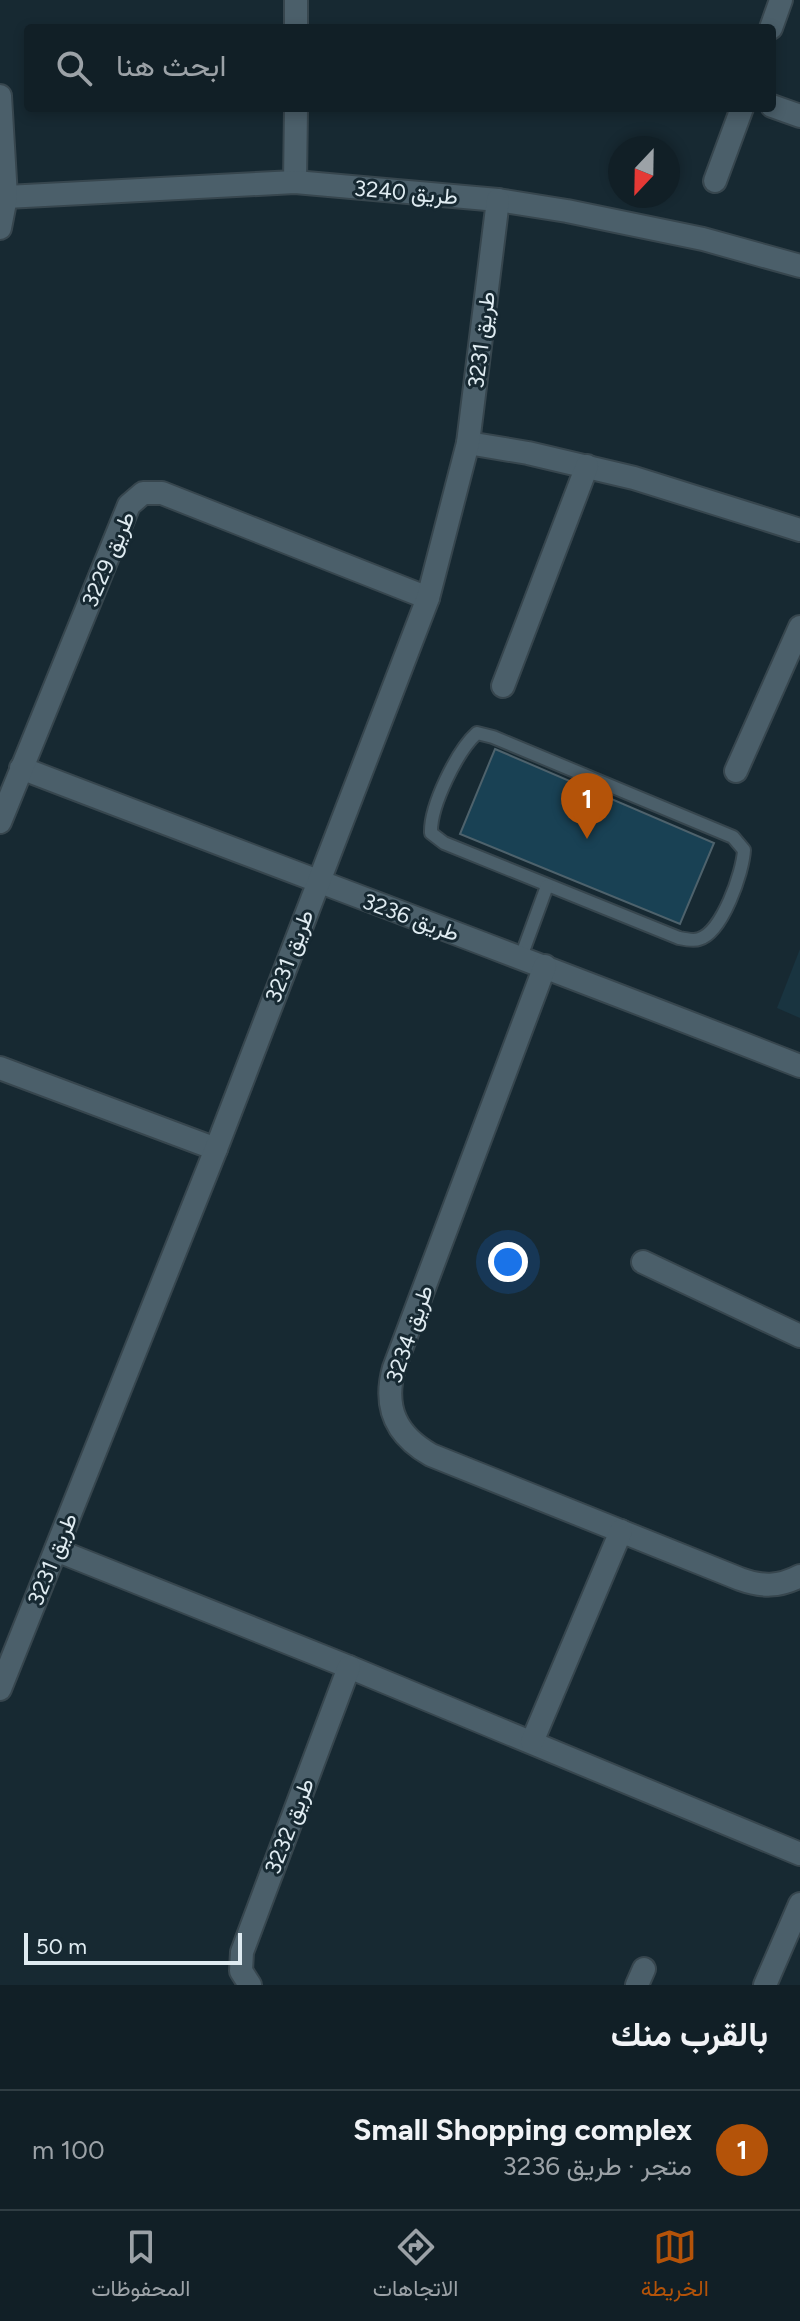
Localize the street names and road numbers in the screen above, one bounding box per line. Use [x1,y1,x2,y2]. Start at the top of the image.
street label: طريق 3240 [353,175,459,210]
street label: طريق 3231 [462,290,501,390]
street label: طريق 3229 [76,507,141,611]
street label: طريق 3236 [359,888,463,947]
street label: طريق 3231 [259,906,320,1006]
street label: طريق 3234 [380,1282,439,1387]
street label: طريق 3231 [22,1509,83,1609]
street label: طريق 3232 [259,1774,320,1878]

